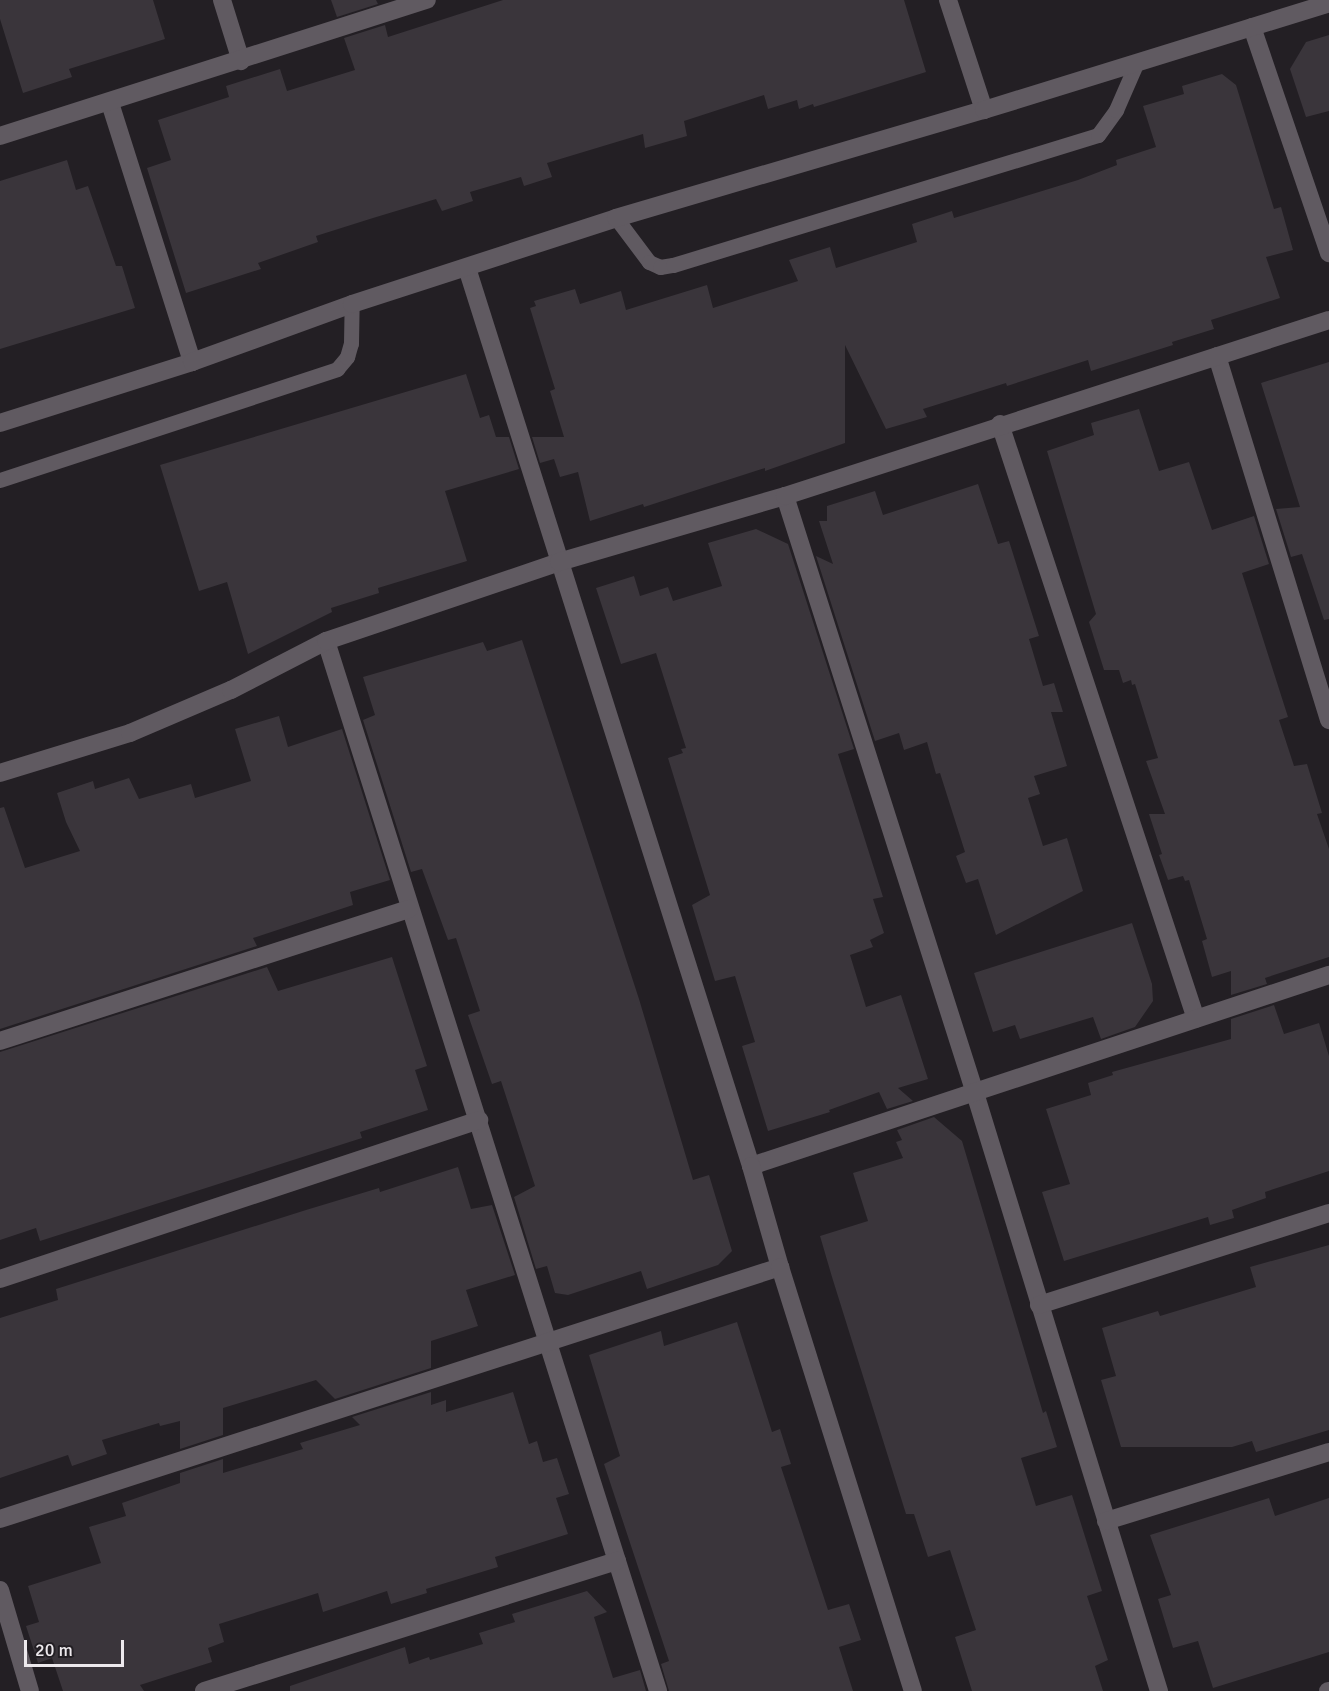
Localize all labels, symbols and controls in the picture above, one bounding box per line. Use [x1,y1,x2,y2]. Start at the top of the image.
scale bar [27,1628,128,1666]
text: 20 m [35,1639,73,1661]

